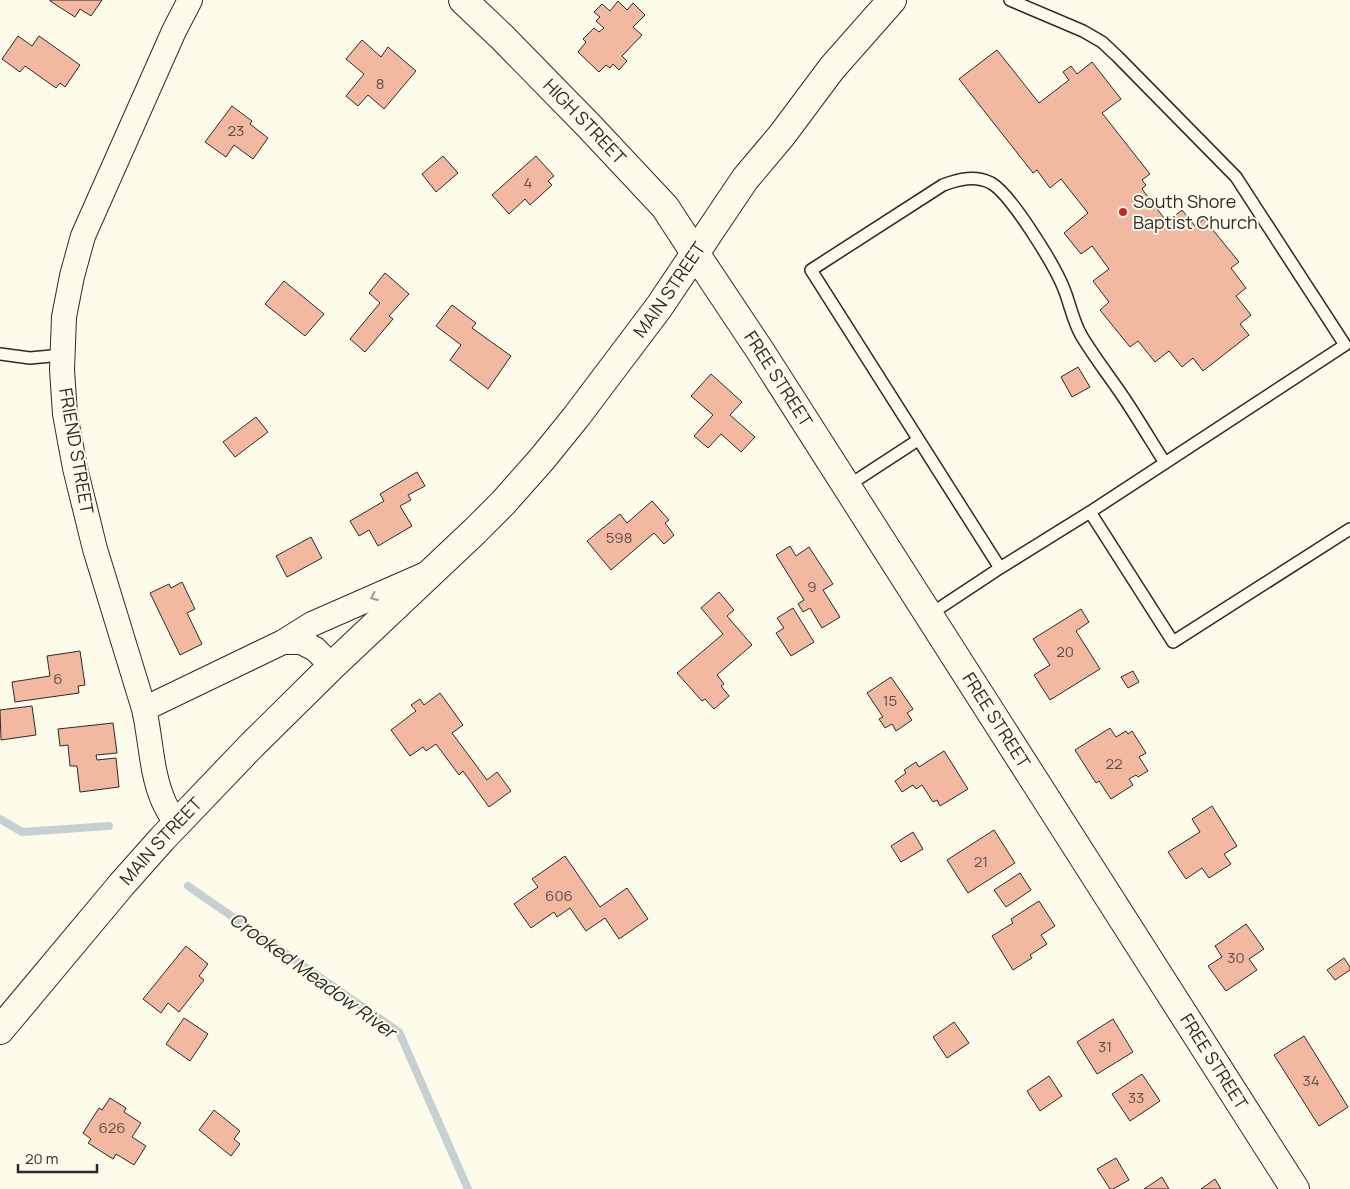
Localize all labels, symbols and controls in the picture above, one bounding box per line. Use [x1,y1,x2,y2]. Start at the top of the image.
house number: 8 [376,73,384,94]
street label: HIGH STREET [538,73,632,169]
house number: 23 [228,120,244,141]
house number: 4 [524,172,533,193]
place label: South Shore Baptist Church [1133,189,1258,234]
marker: South Shore Baptist Church [1117,206,1129,218]
street label: MAIN STREET [627,237,710,342]
street label: FREE STREET [739,326,819,431]
street label: FRIEND STREET [54,386,100,516]
house number: 598 [606,527,632,548]
house number: 9 [807,576,817,597]
one-way arrow [370,590,379,601]
house number: 20 [1056,641,1074,662]
street label: FREE STREET [957,667,1036,773]
house number: 6 [53,668,63,689]
house number: 15 [883,690,897,711]
house number: 22 [1105,753,1123,774]
street label: MAIN STREET [114,791,207,890]
house number: 21 [974,851,988,872]
house number: 606 [545,885,573,906]
water label: Crooked Meadow River [225,906,403,1045]
house number: 30 [1227,947,1245,968]
street label: FREE STREET [1175,1009,1254,1114]
house number: 31 [1098,1036,1112,1057]
house number: 34 [1302,1070,1320,1091]
house number: 33 [1128,1087,1144,1108]
house number: 626 [98,1117,126,1138]
scale bar [18,1142,96,1174]
text: 20 m [25,1148,58,1169]

